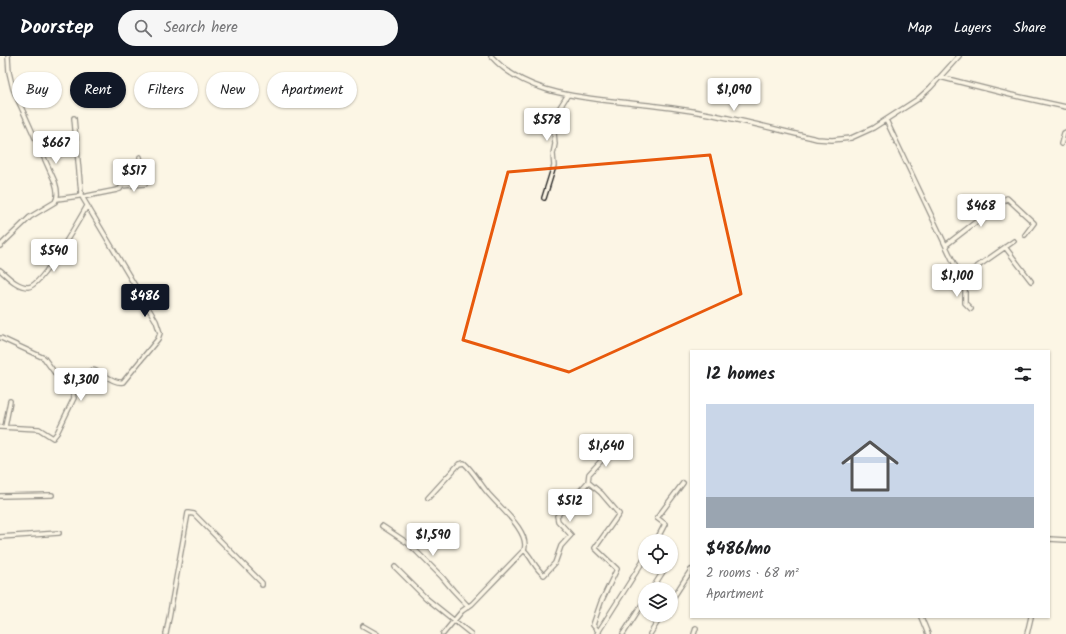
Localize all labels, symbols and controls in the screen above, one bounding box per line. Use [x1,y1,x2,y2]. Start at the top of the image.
search box [118,10,398,46]
text: Doorstep [20,13,94,43]
text: Search here [164,16,238,40]
icon: search [132,17,154,39]
text: Map [908,17,932,39]
text: Layers [954,17,992,39]
text: Share [1014,17,1046,39]
chip: Buy [12,72,62,108]
chip: Rent [70,72,126,108]
chip: Filters [134,72,198,108]
chip: New [206,72,259,108]
chip: Apartment [267,72,357,108]
pin: $1,090 [701,78,767,112]
text: $1,090 [717,80,751,101]
pin: $578 [523,108,571,142]
text: $578 [533,110,561,131]
pin: $667 [32,131,80,165]
text: $667 [42,133,70,154]
pin: $517 [110,159,158,193]
text: $517 [122,161,146,182]
pin: $468 [957,194,1005,228]
text: $468 [966,196,996,217]
pin: $540 [30,239,78,273]
text: $540 [40,241,68,262]
pin: $1,100 [924,264,990,298]
text: $1,100 [941,266,973,287]
pin: $486 [121,284,169,318]
text: $486 [130,286,160,307]
text: 12 homes [706,361,775,388]
icon: filters [1012,363,1034,385]
pin: $1,300 [48,368,114,402]
text: $1,300 [63,370,99,391]
icon: home [834,430,906,502]
pin: $1,640 [573,434,639,468]
text: $1,640 [588,436,624,457]
pin: $512 [546,489,594,523]
text: $512 [557,491,583,512]
pin: $1,590 [400,523,466,557]
text: $1,590 [416,525,450,546]
map controls [638,534,678,622]
button: locate [638,534,678,574]
text: $486/mo [706,536,771,563]
text: 2 rooms · 68 m² [706,563,799,584]
button: layers [638,582,678,622]
text: Apartment [706,584,764,605]

